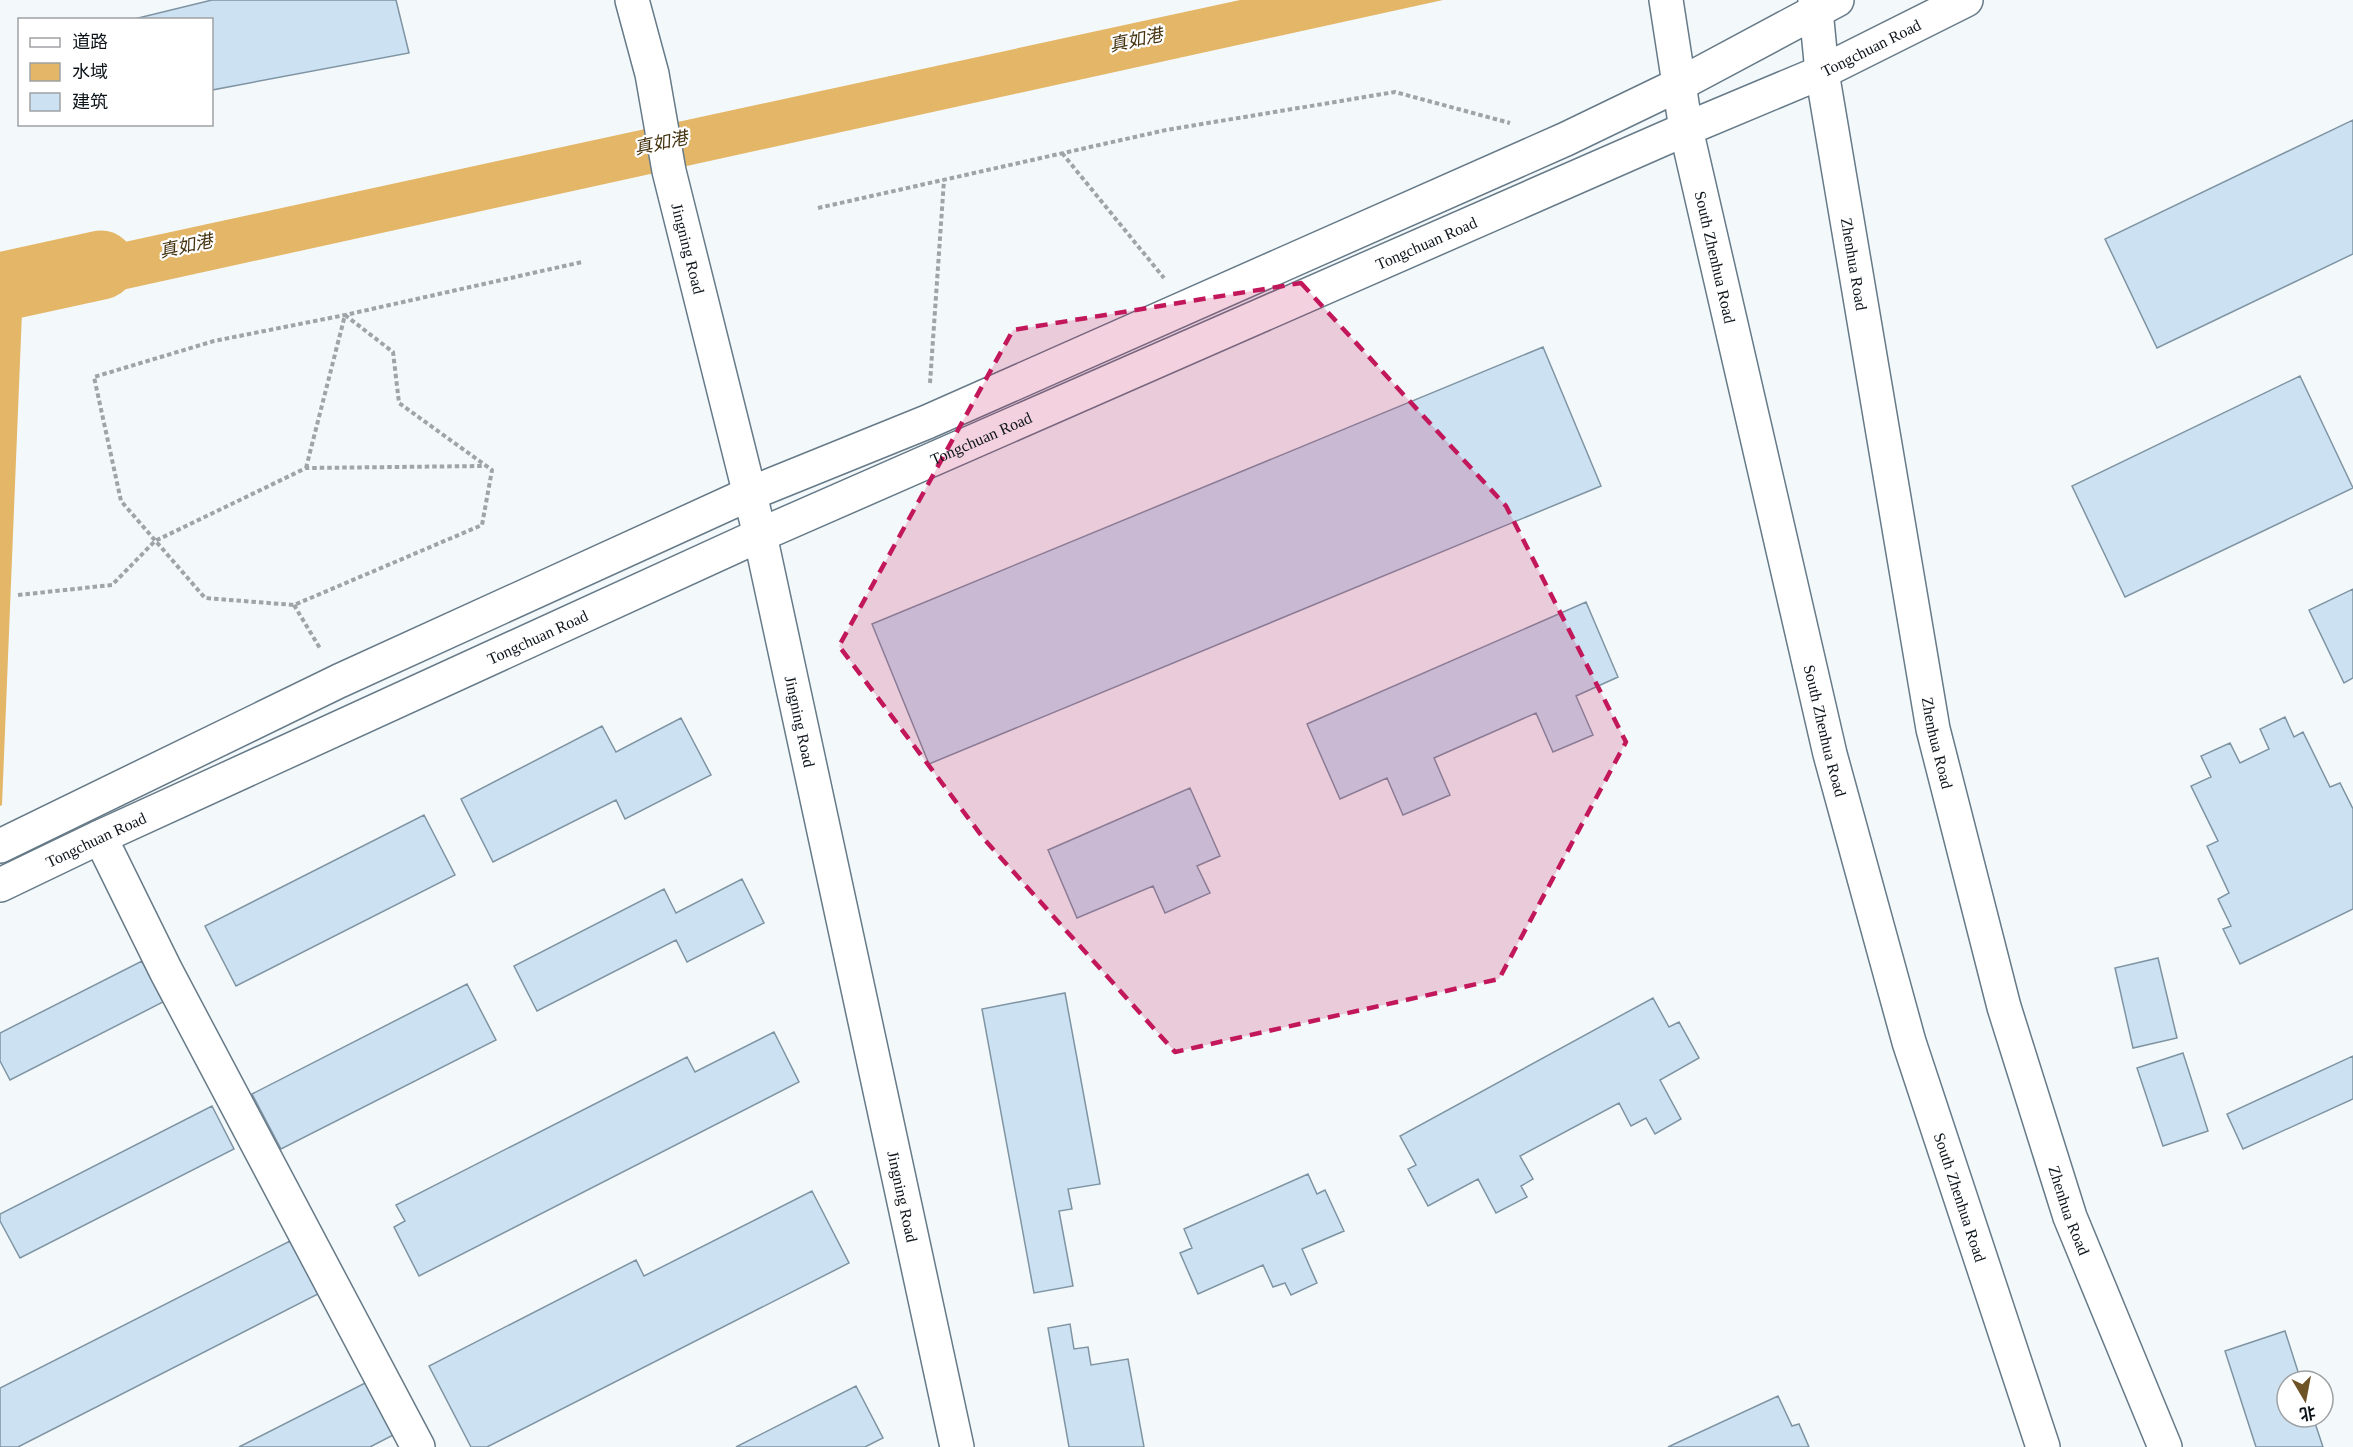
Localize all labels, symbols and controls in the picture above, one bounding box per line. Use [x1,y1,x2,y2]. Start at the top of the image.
street label: Tongchuan Road [1819,16,1923,79]
legend [18,18,213,126]
water label: 真如港 [1108,24,1167,55]
text: 道路 [72,32,108,52]
text: 水域 [72,62,108,82]
text: 建筑 [72,92,108,112]
water label: 真如港 [633,127,692,158]
street label: South Zhenhua Road [1692,189,1739,325]
street label: Jingning Road [669,201,708,296]
street label: Tongchuan Road [1373,213,1479,273]
street label: Zhenhua Road [1838,216,1871,312]
water label: 真如港 [158,230,217,261]
street label: Tongchuan Road [928,409,1034,468]
street label: Tongchuan Road [485,606,590,667]
street label: South Zhenhua Road [1801,663,1850,798]
street label: Jingning Road [782,674,818,769]
street label: Zhenhua Road [1919,695,1956,790]
street label: Tongchuan Road [43,809,148,870]
street label: South Zhenhua Road [1931,1130,1990,1264]
street label: Jingning Road [885,1149,921,1244]
street label: Zhenhua Road [2046,1163,2093,1257]
north arrow [2275,1369,2335,1429]
text: 北 [2298,1404,2317,1423]

